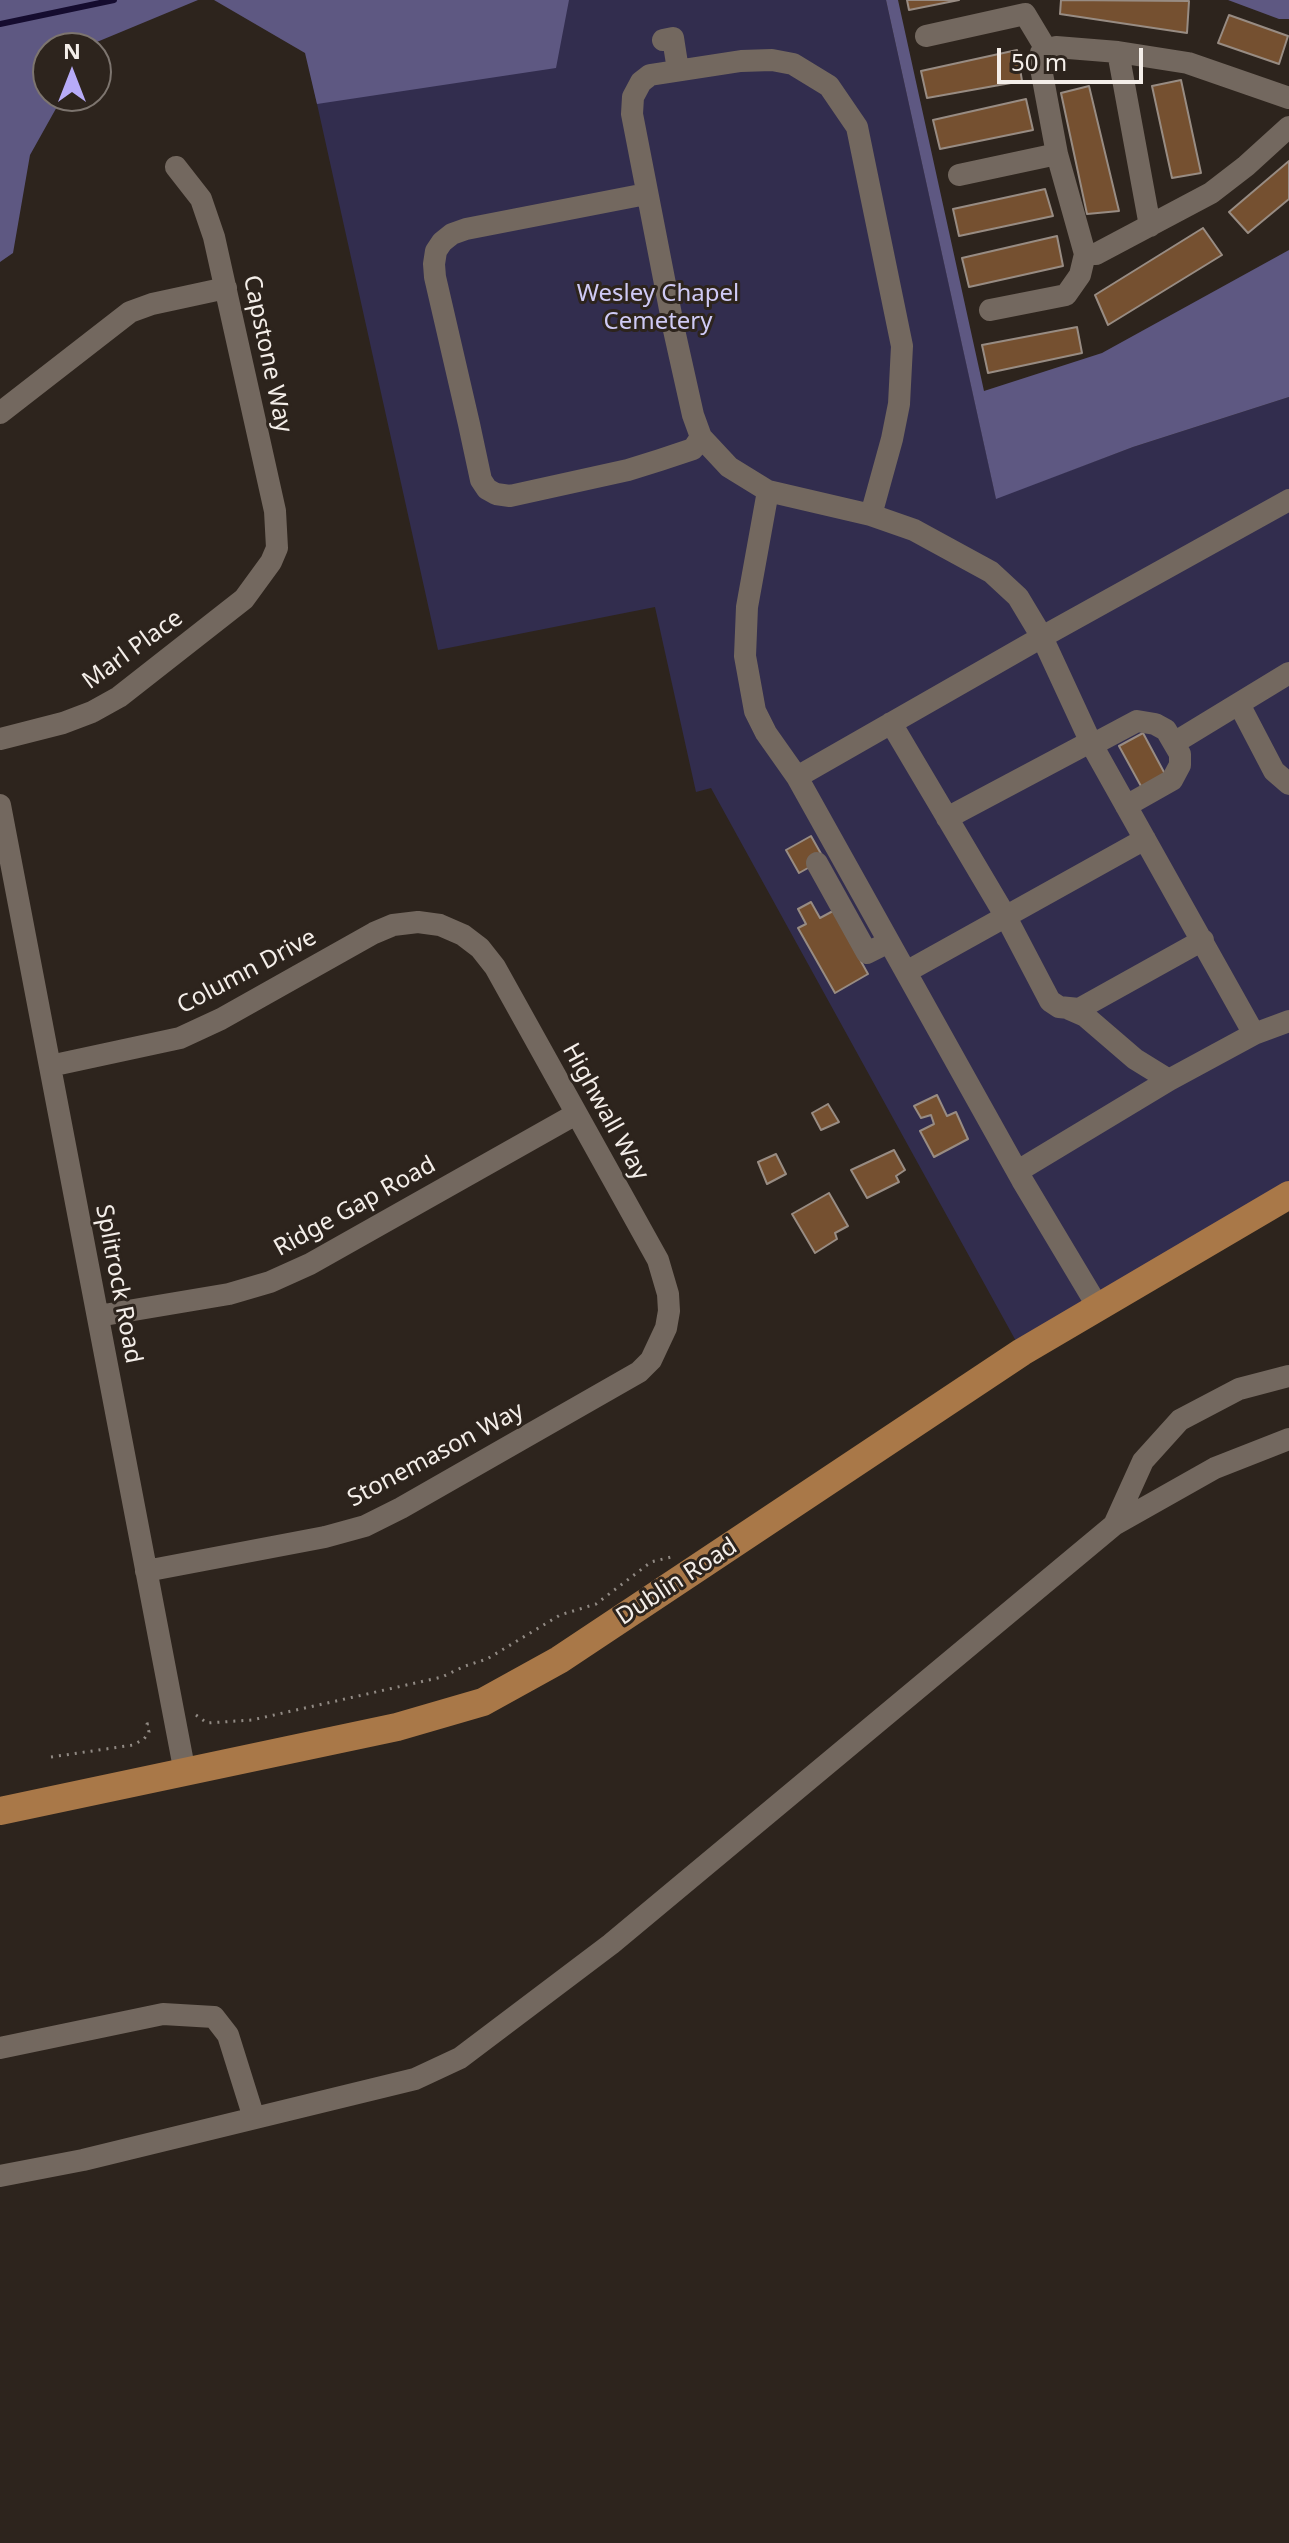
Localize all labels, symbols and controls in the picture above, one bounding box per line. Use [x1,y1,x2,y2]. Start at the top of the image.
north arrow [32,32,112,112]
scale bar [1001,32,1147,82]
text: N [63,35,81,65]
text: 50 m [1011,45,1067,78]
street label: Capstone Way [236,273,298,435]
park label: Wesley Chapel Cemetery [577,280,739,336]
street label: Marl Place [77,604,189,696]
street label: Column Drive [172,923,322,1021]
street label: Highwall Way [556,1039,654,1185]
street label: Ridge Gap Road [269,1151,441,1263]
street label: Splitrock Road [88,1202,148,1366]
street label: Stonemason Way [343,1396,529,1514]
street label: Dublin Road [611,1532,743,1632]

